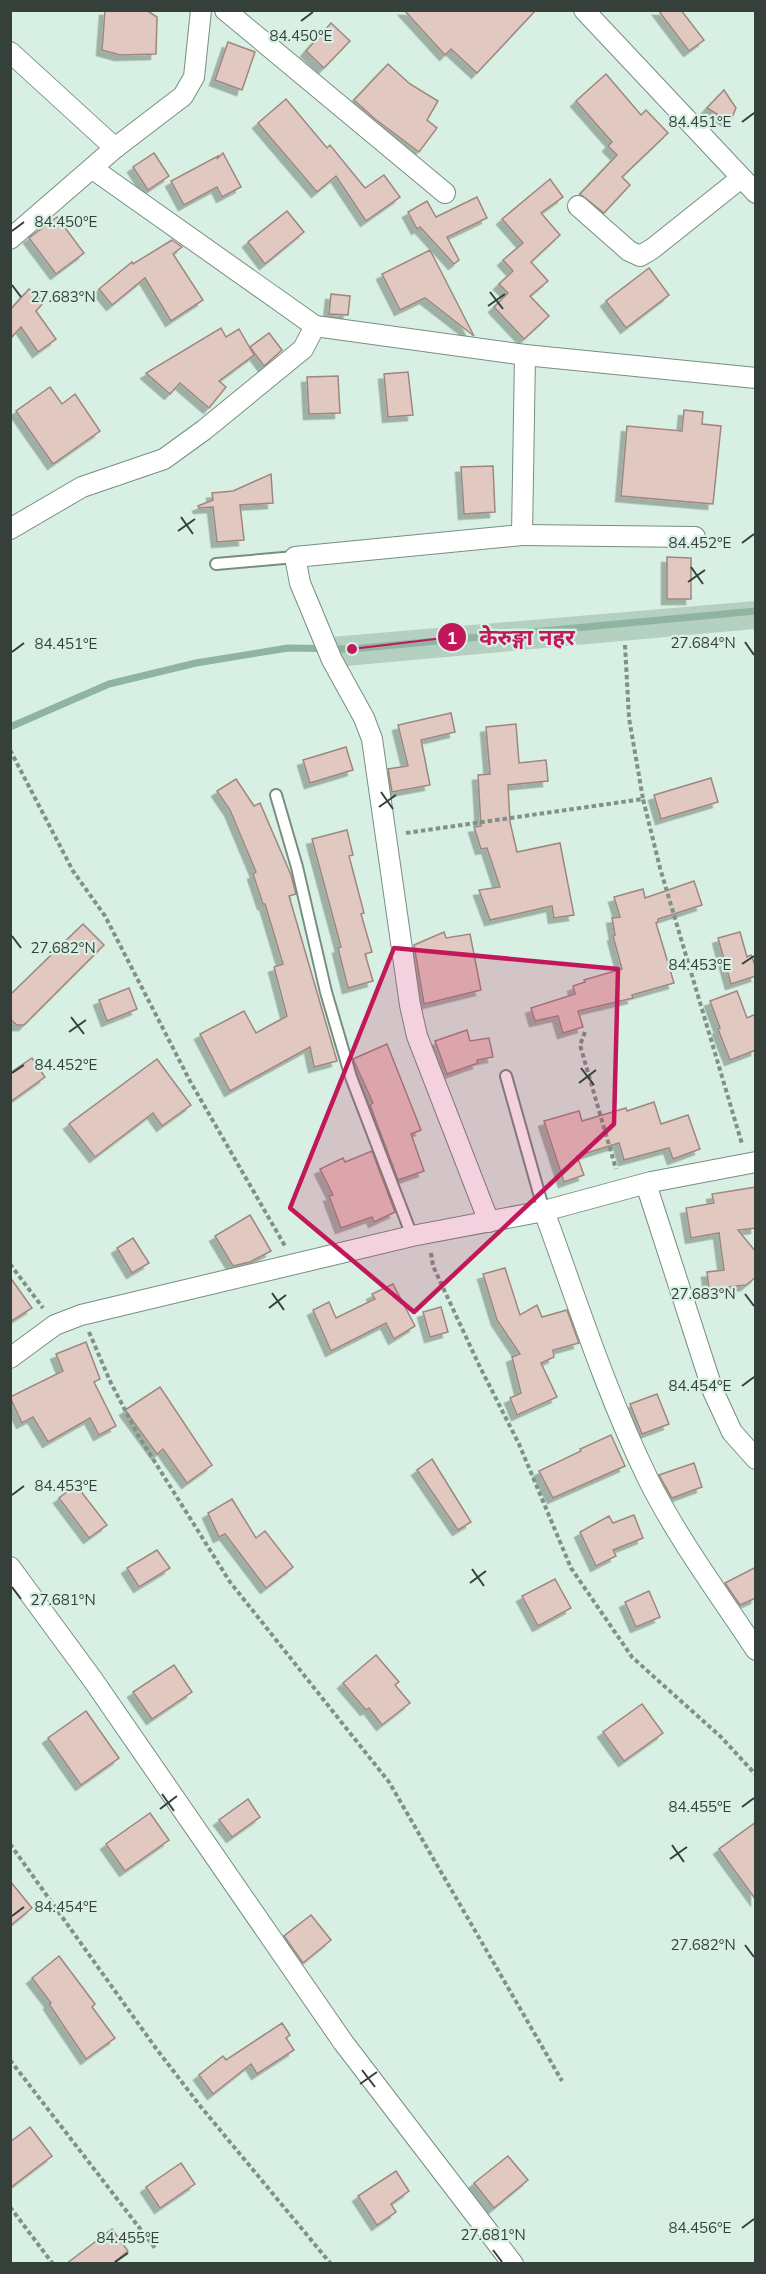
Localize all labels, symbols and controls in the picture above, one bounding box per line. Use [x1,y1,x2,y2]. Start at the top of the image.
text: 84.450°E [270,26,333,45]
text: 84.451°E [669,112,732,131]
text: 84.450°E [35,212,98,231]
text: 27.683°N [30,287,96,306]
text: 84.452°E [669,533,732,552]
callout: केेरुङ्गा नहर [437,617,587,657]
text: केेरुङ्गा नहर [479,623,576,651]
text: 1 [447,626,457,649]
text: 27.684°N [670,633,736,652]
text: 84.451°E [35,634,98,653]
text: 27.682°N [30,938,96,957]
text: 84.453°E [669,955,732,974]
text: 84.452°E [35,1055,98,1074]
text: 27.683°N [670,1284,736,1303]
text: 84.454°E [669,1376,732,1395]
text: 84.453°E [35,1476,98,1495]
text: 27.681°N [30,1590,96,1609]
text: 84.455°E [669,1797,732,1816]
text: 84.454°E [35,1897,98,1916]
text: 27.682°N [670,1935,736,1954]
text: 84.456°E [669,2218,732,2237]
text: 27.681°N [460,2225,526,2244]
text: 84.455°E [97,2228,160,2247]

